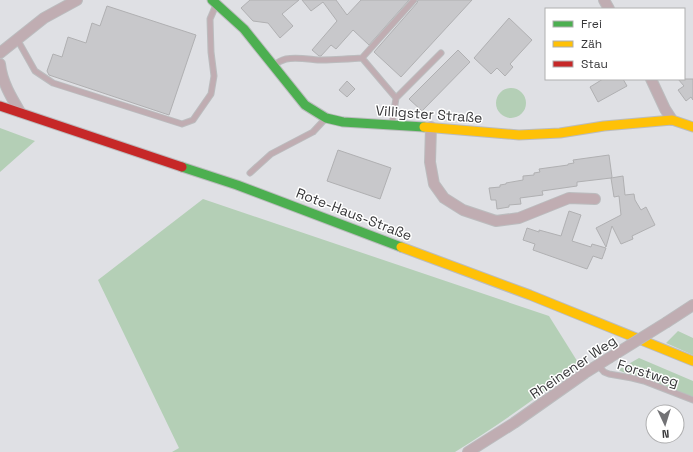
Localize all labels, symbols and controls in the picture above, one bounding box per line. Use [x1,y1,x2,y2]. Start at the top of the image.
legend [545,8,685,80]
text: Frei [581,16,602,32]
text: Zäh [581,36,602,52]
text: Stau [581,56,608,72]
street label: Villigster Straße [375,101,483,127]
street label: Rote-Haus-Straße [294,184,414,244]
street label: Rheinener Weg [526,331,620,403]
street label: Forstweg [615,355,681,391]
north arrow [645,404,685,444]
text: N [662,427,670,441]

